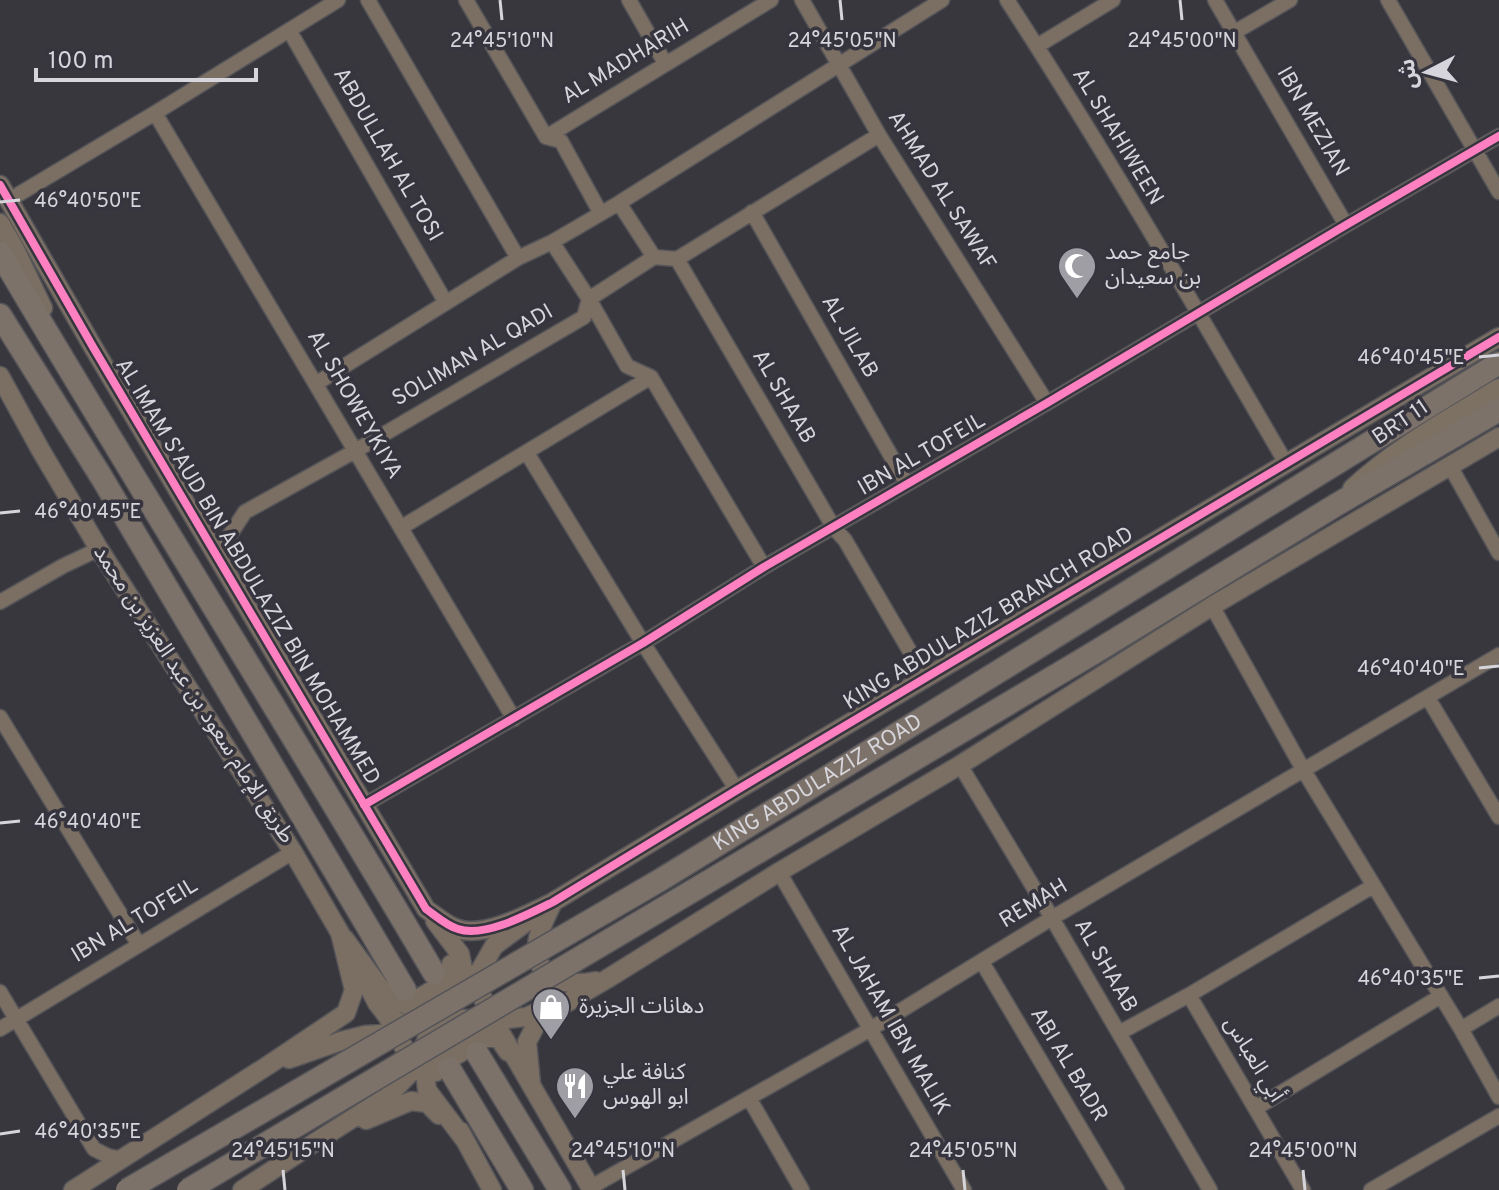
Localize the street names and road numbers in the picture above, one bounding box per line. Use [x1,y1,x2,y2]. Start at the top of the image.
street label: AL MADHARIH [557,13,695,111]
street label: IBN MEZIAN [1270,62,1354,182]
street label: ABDULLAH AL TOSI [326,63,448,247]
street label: AL SHAHIWEEN [1065,63,1169,211]
street label: AHMAD AL SAWAF [881,106,1001,276]
street label: AL JILAB [814,291,884,383]
street label: SOLIMAN AL QADI [388,299,558,413]
street label: AL SHOWEYKIYA [300,326,408,484]
street label: AL SHAAB [745,345,821,449]
street label: AL IMAM S'AUD BIN ABDULAZIZ BIN MOHAMMED [108,354,386,790]
street label: BRT 11 [1368,394,1434,452]
street label: IBN AL TOFEIL [853,408,991,502]
street label: KING ABDULAZIZ BRANCH ROAD [839,521,1139,717]
street label: طريق الإمام سعود بن عبد العزيز بن محمد [86,541,300,850]
street label: KING ABDULAZIZ ROAD [708,708,928,858]
street label: IBN AL TOFEIL [67,873,203,969]
street label: REMAH [995,873,1073,935]
street label: AL SHAAB [1067,914,1143,1018]
street label: AL JAHAM IBN MALIK [824,920,956,1120]
street label: ABI AL BADR [1023,1003,1113,1127]
street label: أبي العباس [1216,1011,1291,1108]

